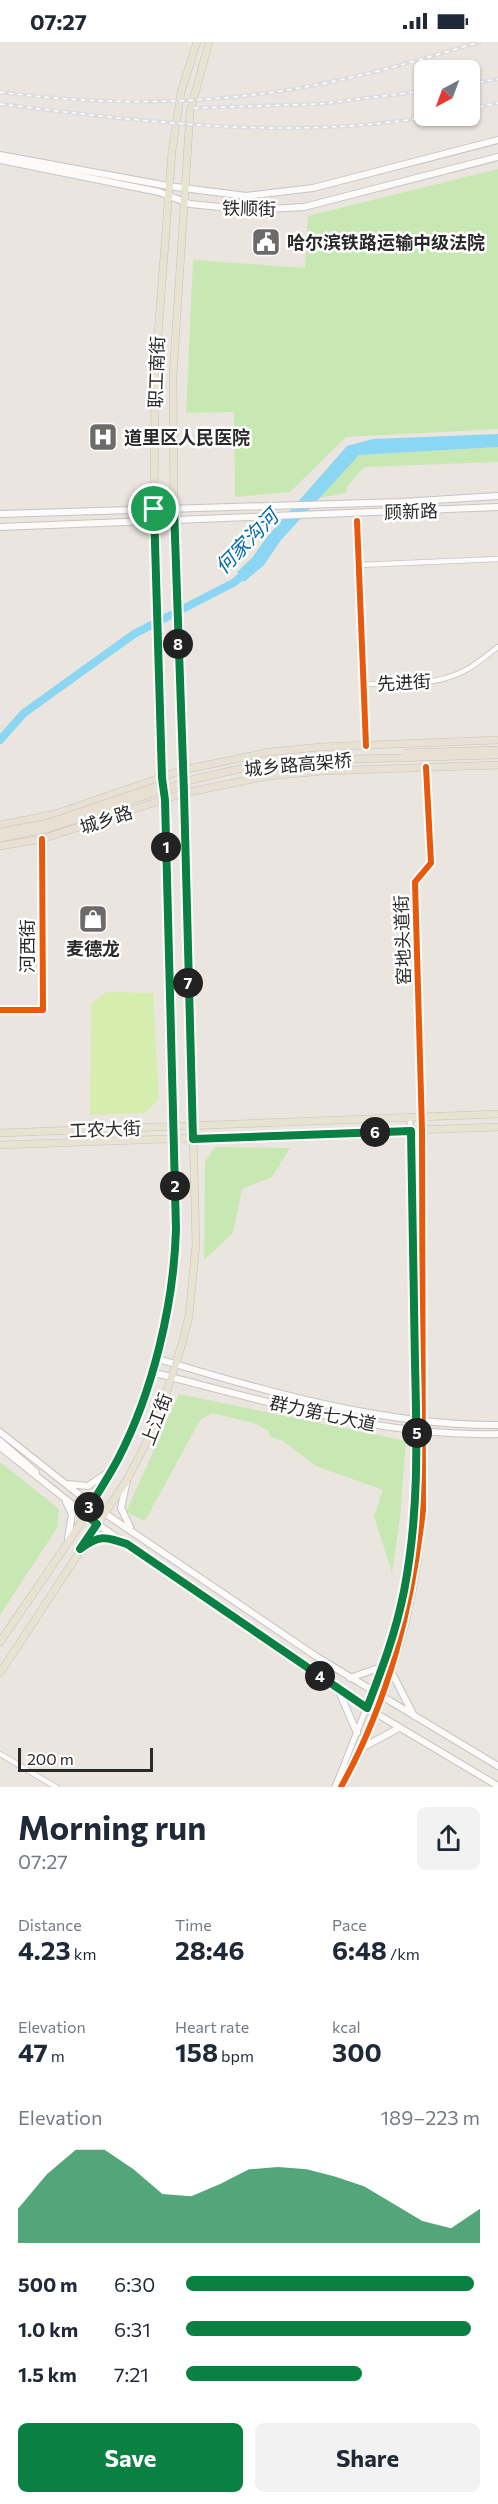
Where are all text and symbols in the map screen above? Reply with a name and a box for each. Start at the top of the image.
text: 07:27 [30,8,87,35]
north arrow [414,60,480,126]
map controls [414,60,480,126]
street label: 铁顺街 [222,197,276,219]
public building icon: 哈尔滨铁路运输中级法院 [250,226,282,258]
place label: 哈尔滨铁路运输中级法院 [287,231,485,253]
street label: 职工南街 [144,336,168,408]
hospital icon: 道里区人民医院 [87,421,119,453]
place label: 道里区人民医院 [124,426,250,448]
pin [128,483,179,534]
icon: arrive [137,492,170,525]
street label: 顾新路 [384,499,438,523]
water label: 何家沟河 [210,501,285,578]
pin: 8 [163,629,193,659]
text: 8 [173,634,183,653]
street label: 先进街 [376,670,432,694]
street label: 城乡路高架桥 [243,748,353,780]
street label: 城乡路 [77,800,135,838]
pin: 1 [151,832,181,862]
text: 1 [162,837,170,856]
street label: 窑地头道街 [389,895,415,985]
shop icon: 麦德龙 [77,903,109,935]
street label: 河西街 [16,919,38,973]
place label: 麦德龙 [66,937,120,959]
pin: 7 [173,968,203,998]
text: 7 [184,973,192,992]
street label: 工农大街 [69,1117,141,1141]
pin: 6 [360,1117,390,1147]
text: 6 [370,1122,380,1141]
pin: 2 [160,1171,190,1201]
text: 2 [170,1176,180,1195]
street label: 上江街 [136,1390,176,1448]
street label: 群力第七大道 [268,1391,378,1435]
pin: 5 [402,1418,432,1448]
text: 5 [412,1423,422,1442]
pin: 3 [74,1492,104,1522]
text: 3 [84,1497,94,1516]
pin: 4 [305,1661,335,1691]
text: 4 [315,1666,325,1685]
scale bar [18,1745,153,1772]
text: 200 m [27,1749,74,1768]
text: Morning run [18,1806,206,1847]
button: share [417,1807,480,1870]
text: 07:27 [18,1849,68,1873]
text: Distance [18,1915,82,1934]
text: Time [175,1915,212,1934]
text: Pace [332,1915,367,1934]
text: 4.23 [18,1934,71,1965]
text: 28:46 [175,1934,245,1965]
text: 6:48 [332,1934,387,1965]
text: km [71,1944,96,1963]
text: /km [387,1944,420,1963]
text: Elevation [18,2017,86,2036]
text: Heart rate [175,2017,249,2036]
text: kcal [332,2017,361,2036]
text: 47 [18,2036,48,2067]
text: 158 [175,2036,218,2067]
text: 300 [332,2036,382,2067]
text: m [48,2046,65,2065]
text: bpm [218,2046,254,2065]
text: Elevation [18,2105,103,2129]
text: 189–223 m [381,2105,480,2129]
text: 500 m [18,2272,78,2296]
text: 6:30 [114,2272,155,2296]
text: 1.0 km [18,2317,78,2341]
text: 6:31 [114,2317,151,2341]
text: 1.5 km [18,2362,77,2386]
text: 7:21 [114,2362,149,2386]
button: Save [18,2423,243,2492]
button: Share [255,2423,480,2492]

